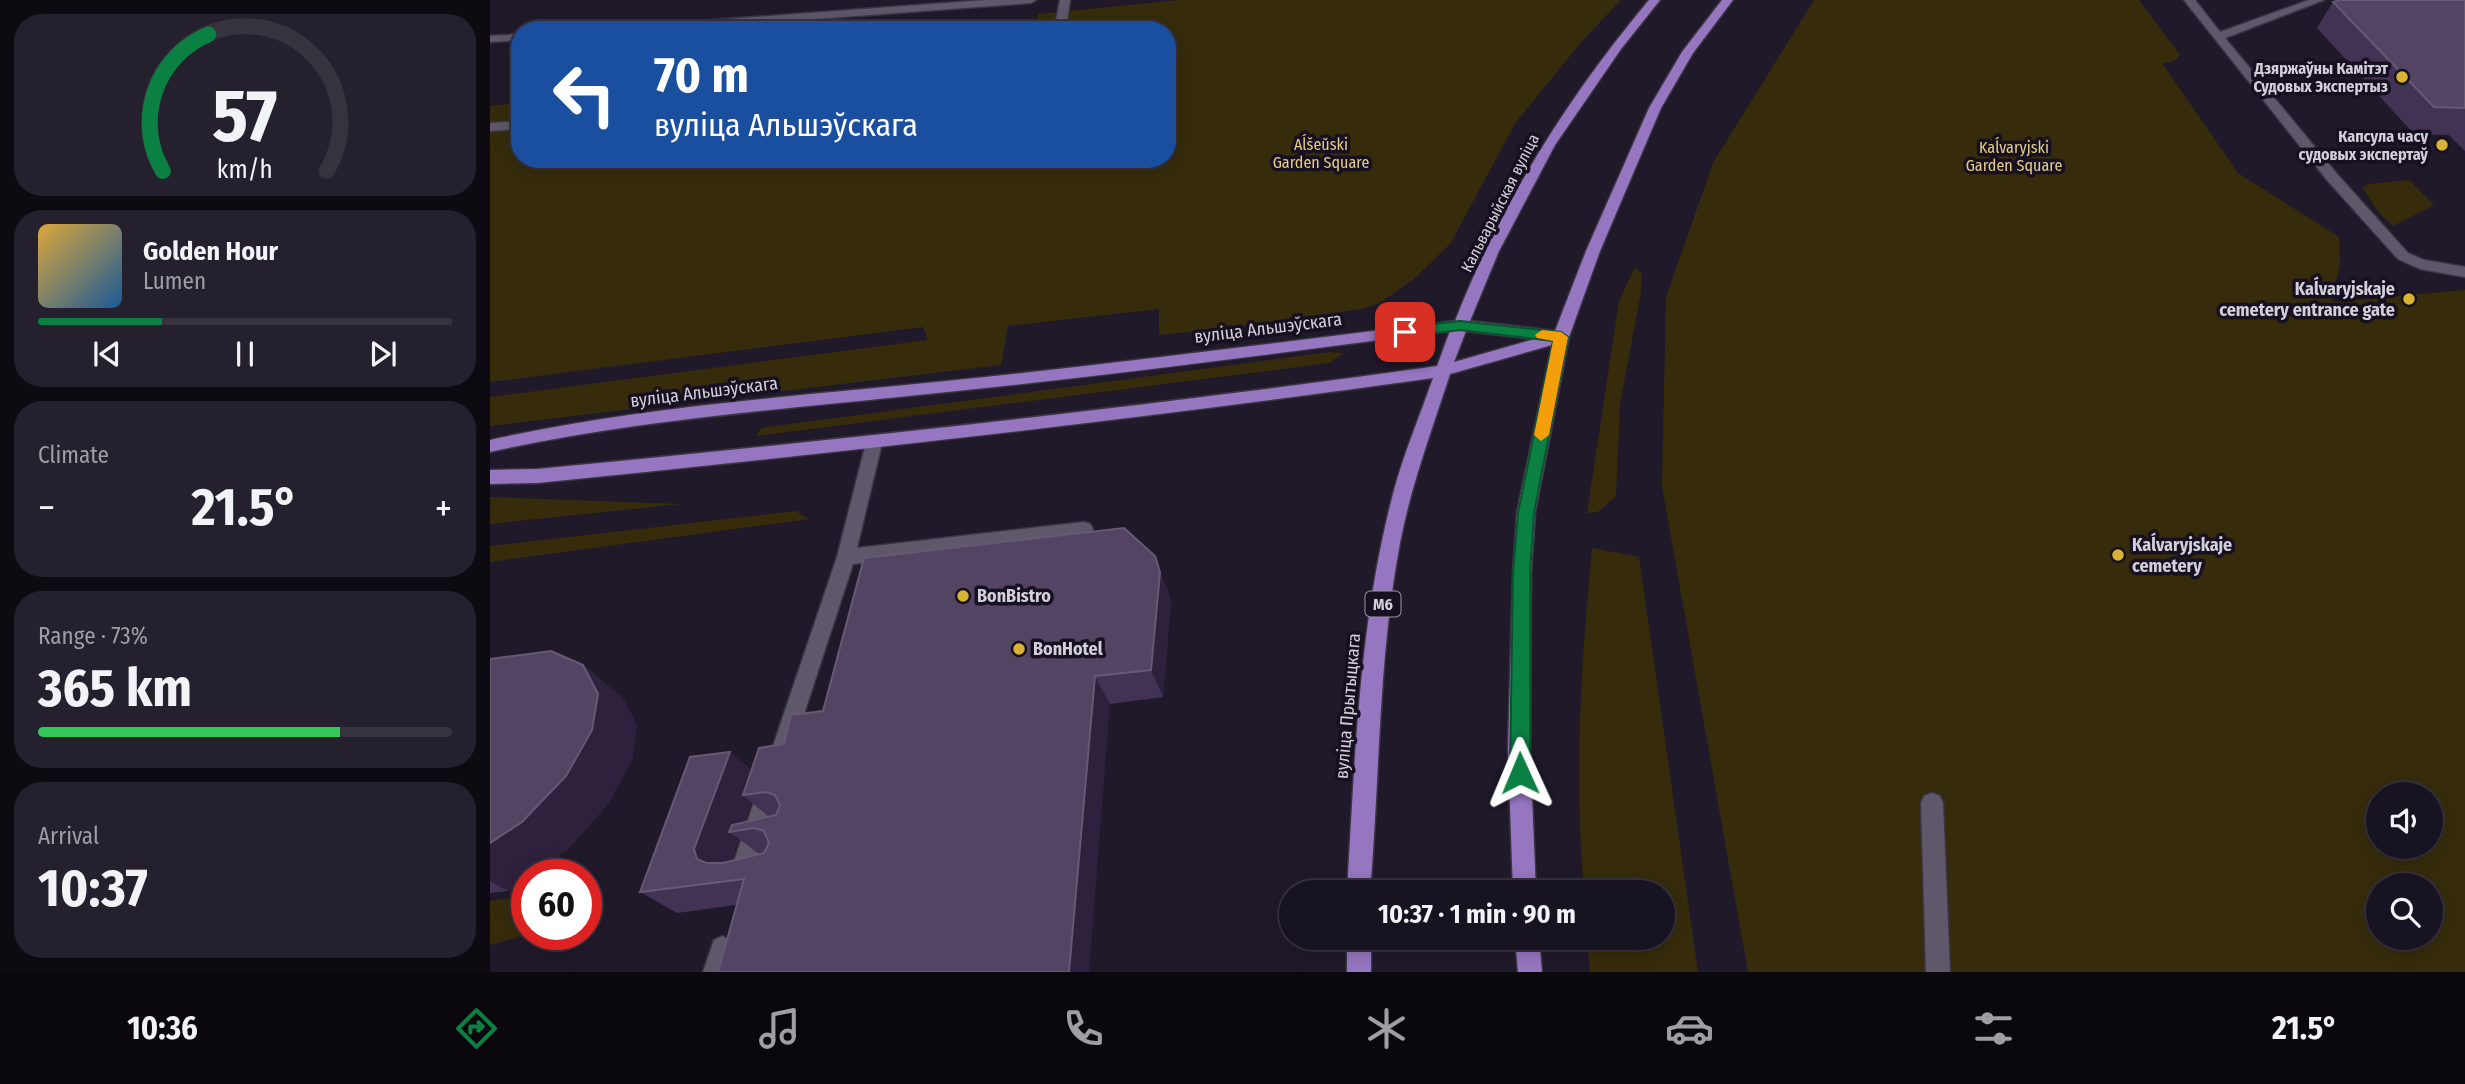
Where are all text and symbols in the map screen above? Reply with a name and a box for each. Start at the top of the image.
text: 70 m [654,46,749,105]
icon: left [539,49,630,140]
place label: Дзяржаўны Камітэт Судовых Экспертыз [2254,59,2388,96]
marker: Дзяржаўны Камітэт Судовых Экспертыз [2394,69,2410,85]
text: 57 [212,73,278,160]
text: вуліца Альшэўскага [654,106,918,144]
place label: Капсула часу судовых экспертаў [2299,127,2428,164]
street label: Кальварыйская вуліца [1457,131,1543,275]
park label: Aĺšeŭski Garden Square [1273,133,1369,172]
park label: Kaĺvaryjski Garden Square [1966,136,2062,175]
marker: Капсула часу судовых экспертаў [2434,137,2450,153]
text: km/h [217,155,273,185]
text: Golden Hour [143,236,278,267]
text: Lumen [143,267,206,295]
place label: Kaĺvaryjskaje cemetery entrance gate [2219,276,2395,321]
marker: Kaĺvaryjskaje cemetery entrance gate [2401,291,2417,307]
pin [1375,302,1435,362]
street label: вуліца Альшэўскага [1193,308,1343,348]
icon: arrive [1386,313,1424,351]
icon: previous [88,335,126,373]
icon: pause [226,335,264,373]
icon: next [364,335,402,373]
street label: вуліца Альшэўскага [629,372,779,412]
text: Climate [38,441,109,469]
text: 21.5° [191,476,298,539]
text: − [38,485,55,531]
text: + [435,485,452,531]
place label: Kaĺvaryjskaje cemetery [2132,532,2232,577]
marker: Kaĺvaryjskaje cemetery [2110,547,2126,563]
place label: BonBistro [977,585,1051,607]
marker: BonBistro [955,588,971,604]
road number: М6 [1366,592,1400,617]
text: Range · 73% [38,622,148,650]
street label: вуліца Прытыцкага [1331,632,1365,780]
place label: BonHotel [1033,638,1103,660]
marker: BonHotel [1011,641,1027,657]
text: 365 km [38,657,192,720]
position arrow [1483,736,1557,810]
map controls [2366,782,2443,950]
button: sound [2366,782,2443,859]
text: Arrival [38,822,99,850]
text: 10:37 [38,857,148,920]
speed limit sign: 60 [511,859,602,950]
button: search [2366,873,2443,950]
text: 10:37 · 1 min · 90 m [1378,899,1576,930]
icon: directions [452,1004,501,1053]
icon: music [755,1004,804,1053]
icon: phone [1059,1004,1108,1053]
icon: climate [1362,1004,1411,1053]
icon: car [1665,1004,1714,1053]
icon: filters [1969,1004,2018,1053]
text: 10:36 [127,1009,198,1047]
text: 21.5° [2272,1009,2338,1047]

